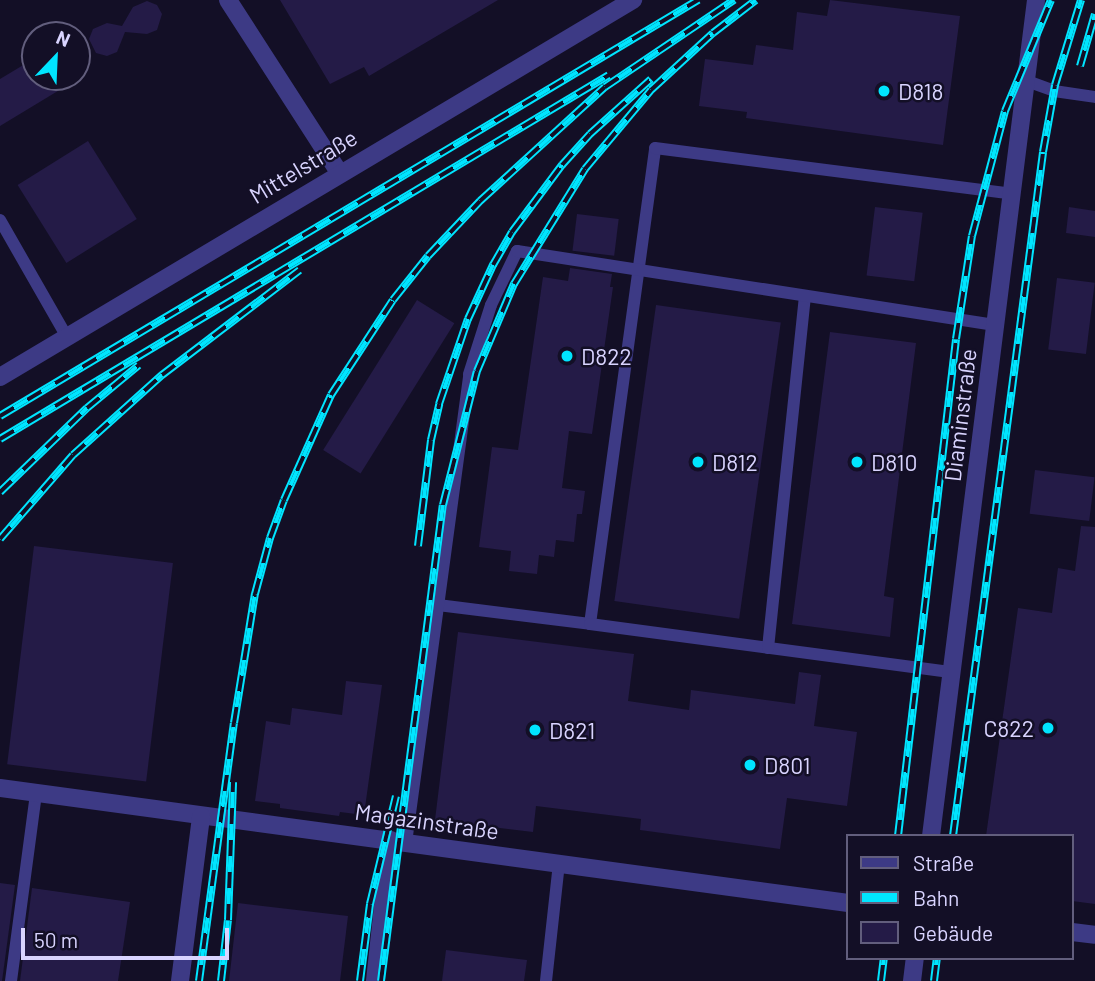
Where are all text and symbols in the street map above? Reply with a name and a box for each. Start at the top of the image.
north arrow [21,21,91,91]
text: N [53,25,74,51]
place label: D818 [898,77,944,105]
marker: D818 [876,83,892,99]
street label: Mittelstraße [244,123,362,209]
place label: D822 [581,342,632,370]
street label: Diaminstraße [938,347,982,483]
marker: D822 [559,348,575,364]
place label: D812 [712,448,758,476]
place label: D810 [871,448,918,476]
marker: D812 [690,454,706,470]
marker: D810 [849,454,865,470]
place label: C822 [983,714,1034,742]
place label: D821 [549,716,595,744]
marker: C822 [1040,720,1056,736]
marker: D821 [527,722,543,738]
place label: D801 [764,751,811,779]
marker: D801 [742,757,758,773]
street label: Magazinstraße [353,797,501,845]
legend [846,834,1074,960]
text: Straße [913,850,974,875]
text: Bahn [913,885,959,910]
scale bar [24,914,233,958]
text: Gebäude [913,920,993,945]
text: 50 m [34,927,78,952]

